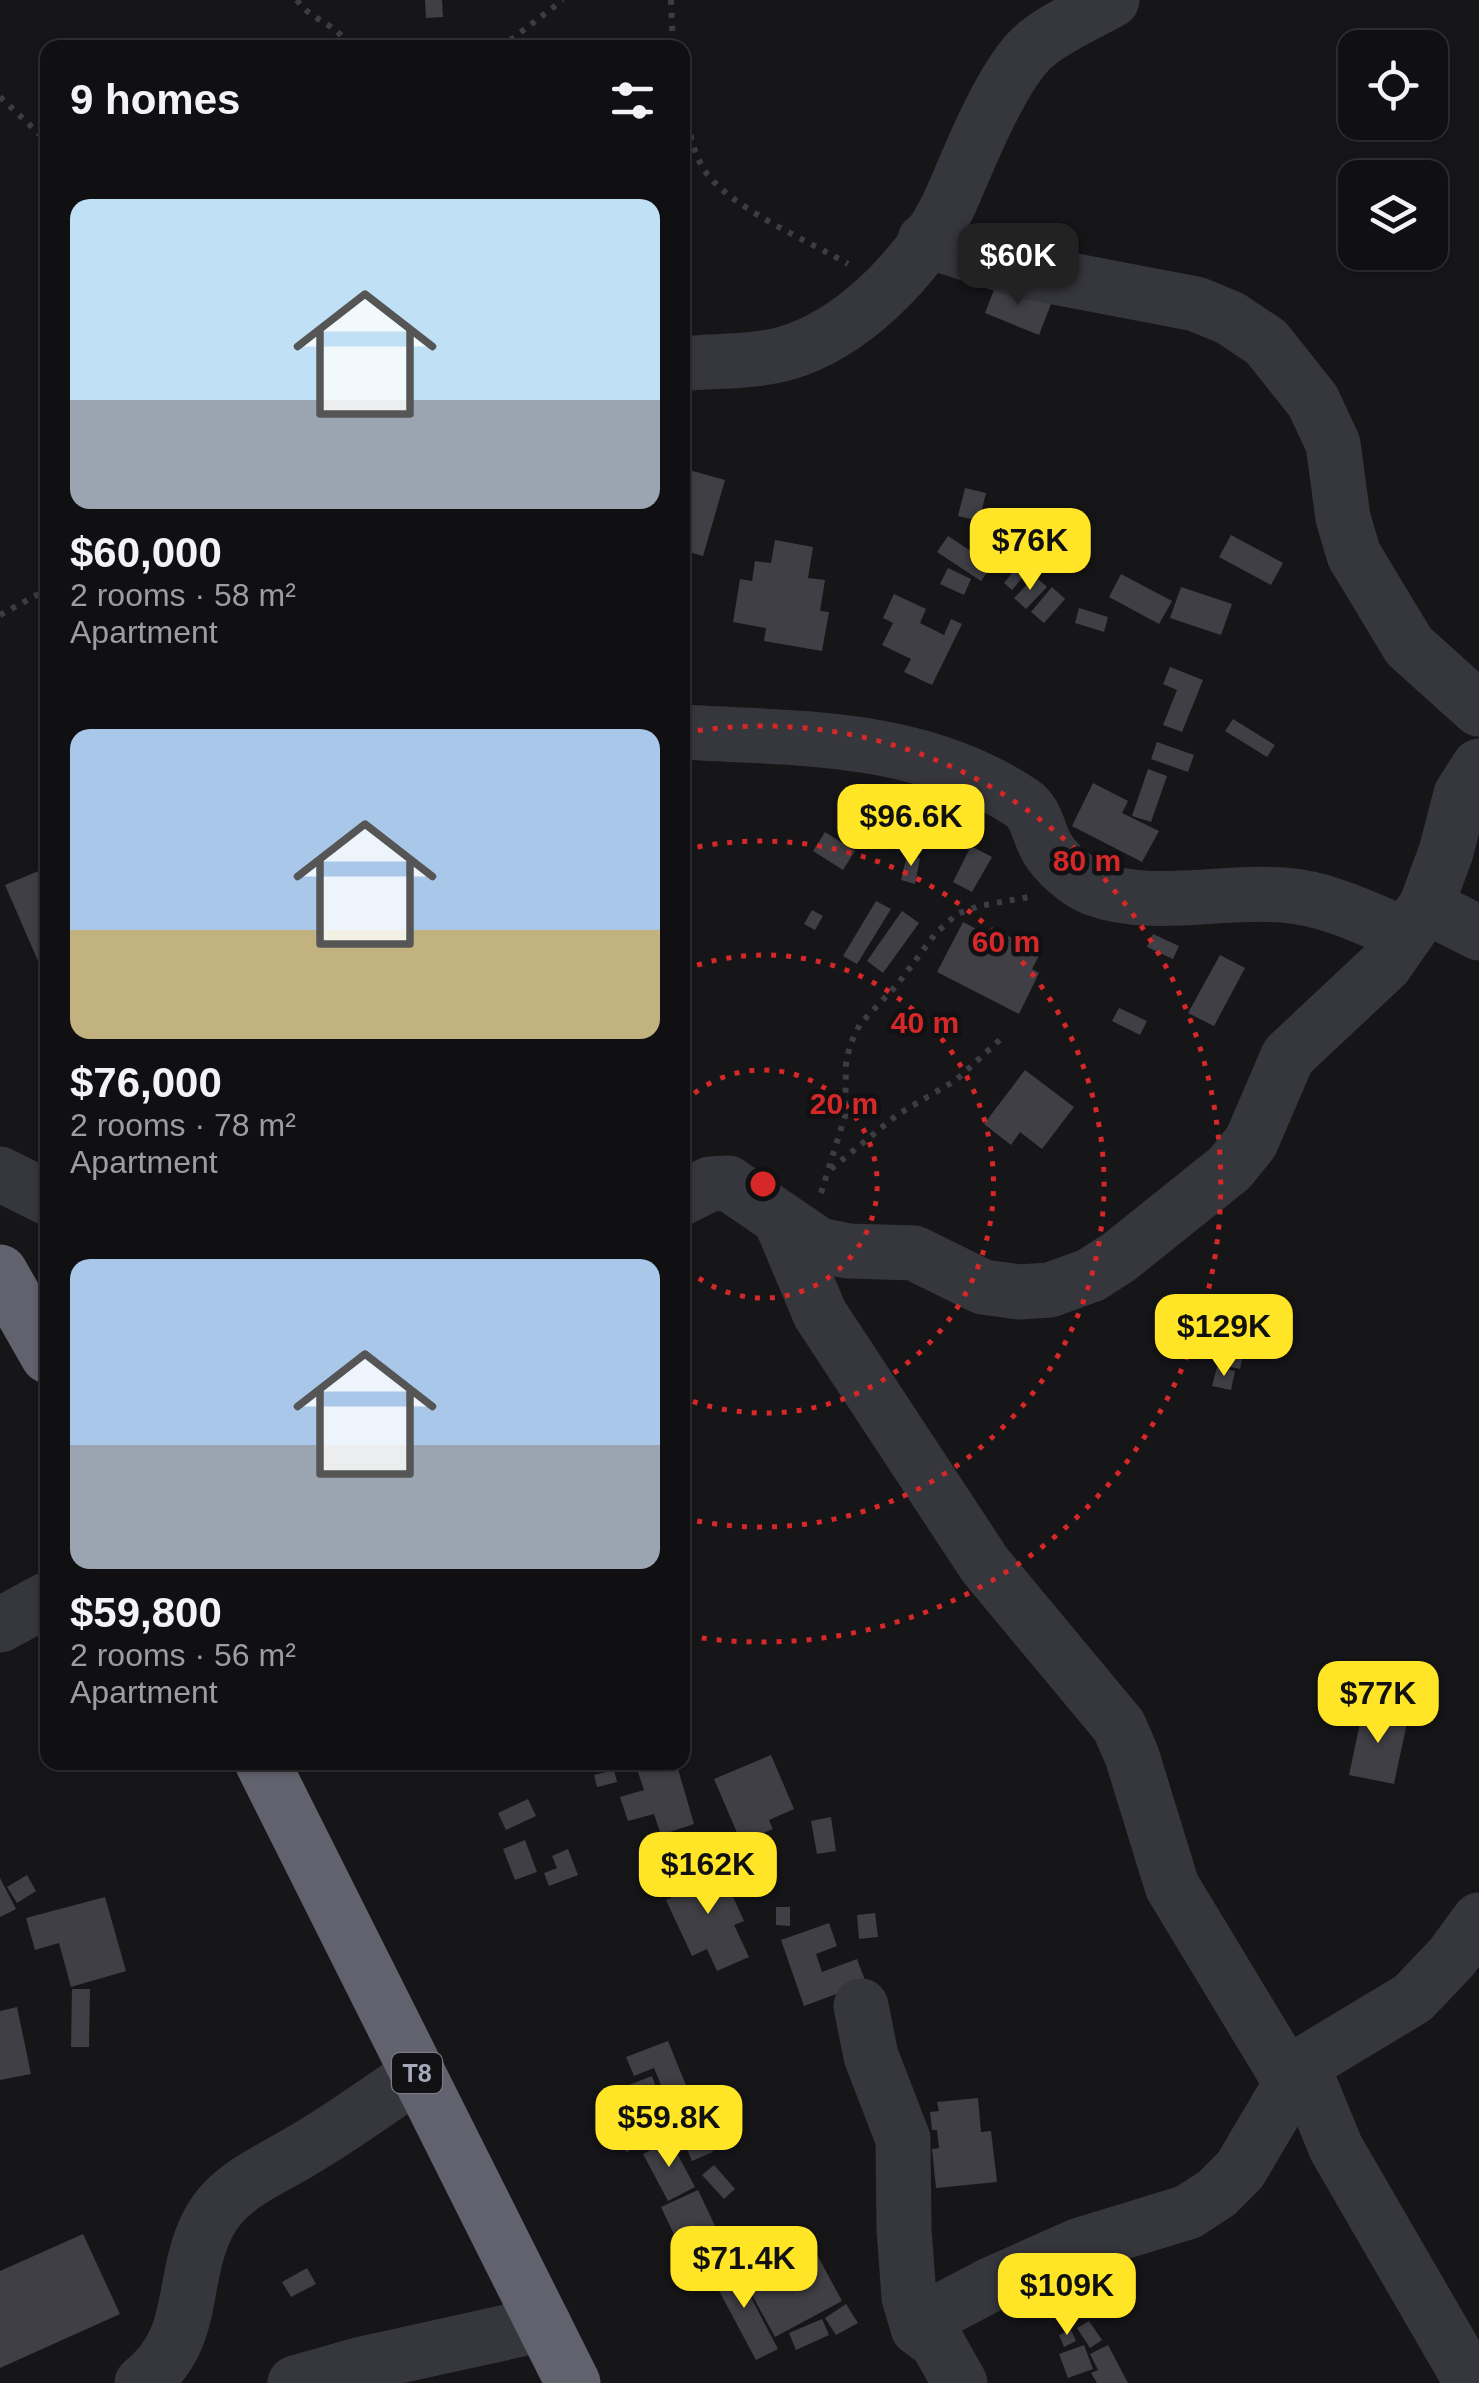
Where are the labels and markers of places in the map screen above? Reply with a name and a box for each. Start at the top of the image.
pin: $60K [959,223,1077,308]
pin: $76K [971,508,1089,593]
pin: $96.6K [830,784,992,869]
centre of rings [745,1166,781,1202]
pin: $129K [1154,1294,1294,1379]
pin: $77K [1319,1661,1437,1746]
pin: $162K [638,1832,778,1917]
pin: $59.8K [588,2085,750,2170]
pin: $71.4K [663,2226,825,2311]
pin: $109K [997,2253,1137,2338]

